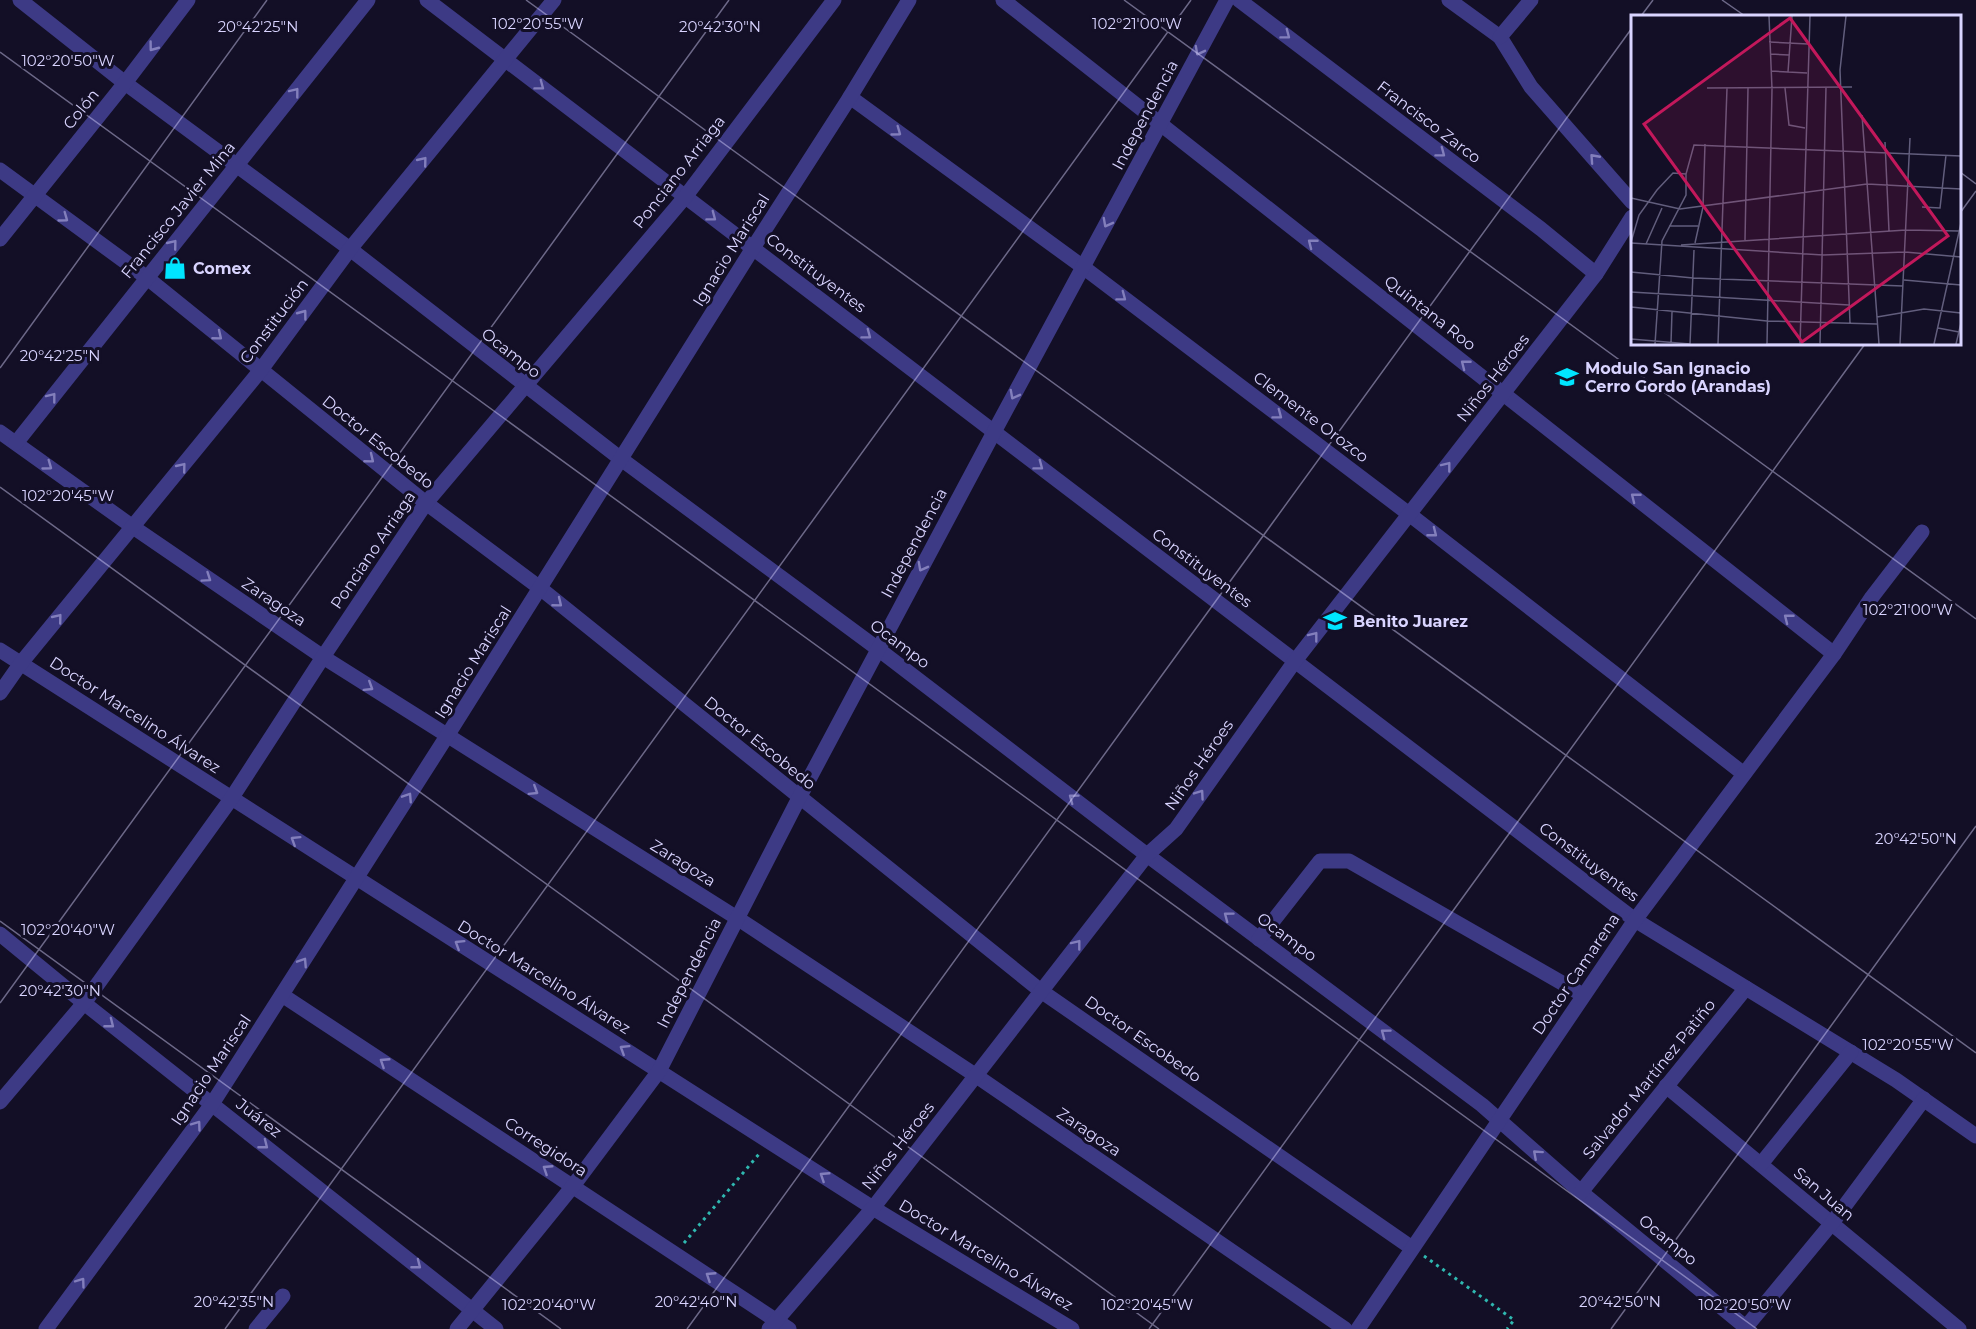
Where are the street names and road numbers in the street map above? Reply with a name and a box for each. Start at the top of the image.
street label: Independencia [1108,57,1182,173]
street label: Francisco Zarco [1373,77,1485,167]
street label: Colón [59,85,103,133]
street label: Ponciano Arriaga [629,112,729,232]
street label: Francisco Javier Mina [117,138,239,282]
street label: Ignacio Mariscal [689,190,773,310]
street label: Constituyentes [762,229,870,317]
street label: Quintana Roo [1380,271,1480,355]
street label: Constitución [236,275,312,367]
street label: Ocampo [478,324,544,382]
street label: Niños Héroes [1453,330,1533,426]
street label: Clemente Orozco [1250,368,1372,466]
street label: Doctor Escobedo [318,391,438,493]
street label: Independencia [877,485,951,601]
street label: Ponciano Arriaga [327,487,419,613]
street label: Constituyentes [1148,524,1256,612]
street label: Zaragoza [238,574,310,630]
street label: Ignacio Mariscal [431,602,515,722]
street label: Ocampo [866,615,934,673]
street label: Doctor Marcelino Álvarez [46,653,224,777]
street label: Doctor Escobedo [700,692,820,794]
street label: Niños Héroes [1161,716,1237,814]
street label: Constituyentes [1535,818,1643,906]
street label: Zaragoza [647,835,719,891]
street label: Ocampo [1253,908,1321,966]
street label: Doctor Camarena [1528,910,1624,1038]
street label: Independencia [653,915,725,1031]
street label: Doctor Marcelino Álvarez [454,916,634,1038]
street label: Doctor Escobedo [1081,992,1205,1086]
street label: Salvador Martínez Patiño [1579,995,1719,1163]
street label: Ignacio Mariscal [167,1011,255,1129]
street label: Juárez [232,1094,285,1142]
street label: Niños Héroes [858,1098,938,1194]
street label: Zaragoza [1053,1104,1125,1160]
street label: Corregidora [501,1113,591,1181]
street label: San Juan [1790,1163,1858,1225]
street label: Doctor Marcelino Álvarez [895,1195,1077,1315]
street label: Ocampo [1635,1211,1701,1269]

